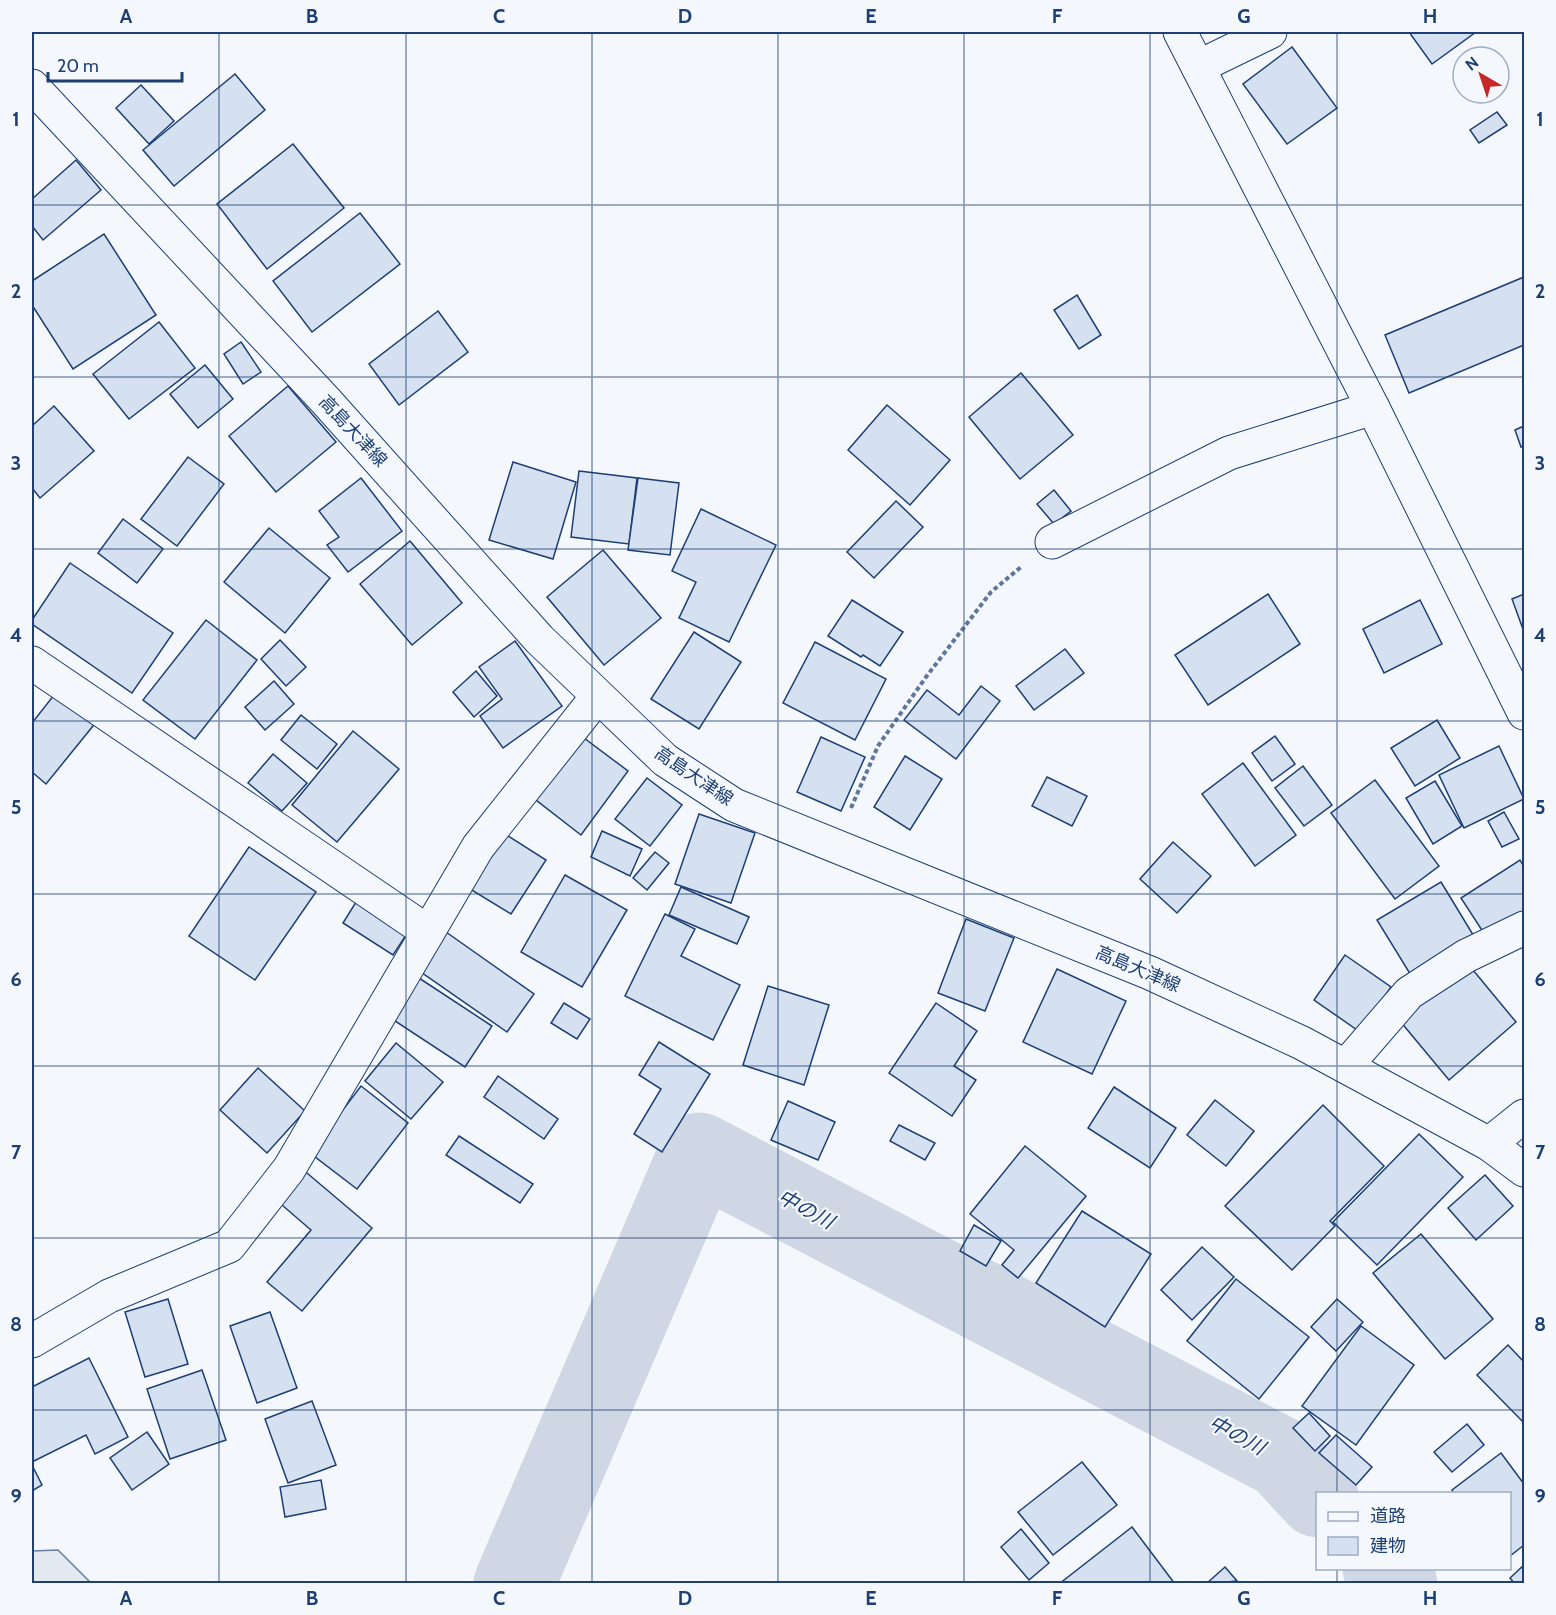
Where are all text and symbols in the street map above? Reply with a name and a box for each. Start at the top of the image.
text: A [120,4,133,28]
text: B [306,4,318,28]
text: C [493,4,505,28]
text: D [678,4,692,28]
text: E [865,4,877,28]
text: F [1052,4,1063,28]
text: G [1237,4,1251,28]
text: H [1423,4,1437,28]
scale bar [48,45,182,83]
north arrow [1451,45,1511,105]
text: N [1462,53,1482,75]
text: 20 m [57,55,99,77]
text: 1 [12,107,20,131]
text: 1 [1536,107,1544,131]
text: 2 [11,279,21,303]
text: 2 [1535,279,1545,303]
street label: 高島大津線 [314,391,392,471]
text: 3 [11,451,21,475]
text: 3 [1535,451,1545,475]
text: 4 [10,623,22,647]
text: 4 [1534,623,1546,647]
street label: 高島大津線 [651,742,737,810]
text: 5 [11,795,21,819]
text: 5 [1535,795,1545,819]
street label: 高島大津線 [1092,941,1184,997]
text: 6 [10,967,22,991]
text: 6 [1534,967,1546,991]
text: 7 [11,1140,22,1164]
text: 7 [1535,1140,1546,1164]
water label: 中の川 [774,1184,840,1235]
text: 8 [10,1312,22,1336]
text: 8 [1534,1312,1546,1336]
water label: 中の川 [1205,1410,1271,1461]
text: 9 [10,1484,22,1508]
text: 9 [1534,1484,1546,1508]
legend [1316,1492,1511,1570]
text: 道路 [1370,1505,1406,1527]
text: 建物 [1370,1535,1406,1557]
text: A [120,1586,133,1610]
text: B [306,1586,318,1610]
text: C [493,1586,505,1610]
text: D [678,1586,692,1610]
text: E [865,1586,877,1610]
text: F [1052,1586,1063,1610]
text: G [1237,1586,1251,1610]
text: H [1423,1586,1437,1610]

